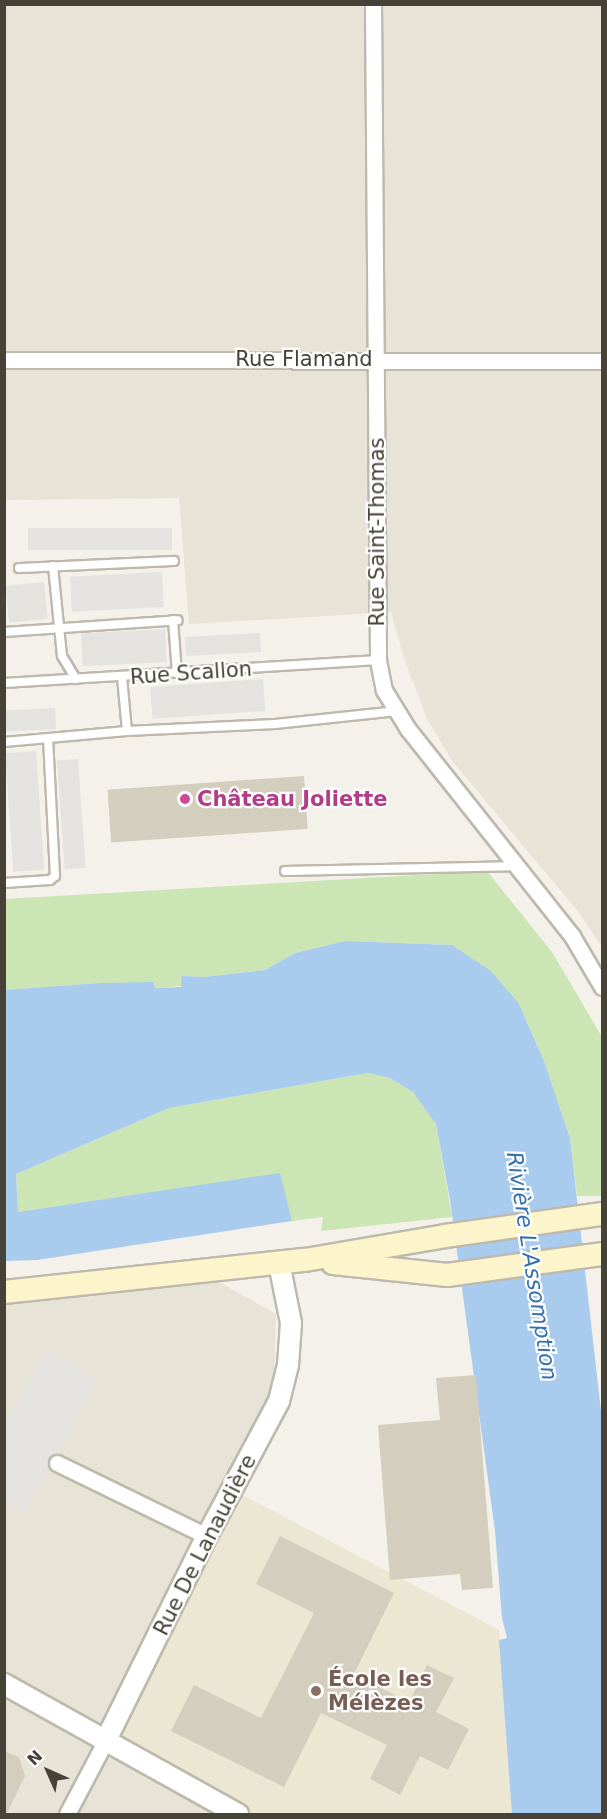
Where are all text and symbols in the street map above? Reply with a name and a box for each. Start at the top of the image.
street label: Rue Flamand [235,346,373,372]
street label: Rue Saint-Thomas [364,437,390,627]
street label: Rue Scallon [129,656,253,690]
place label: Château Joliette [197,786,387,812]
marker: Château Joliette [178,792,192,806]
water label: Rivière L'Assomption [501,1150,563,1382]
street label: Rue De Lanaudière [148,1450,262,1640]
place label: École les Mélèzes [328,1666,432,1716]
marker: École les Mélèzes [309,1684,323,1698]
north arrow [18,1741,78,1801]
text: N [23,1746,46,1769]

